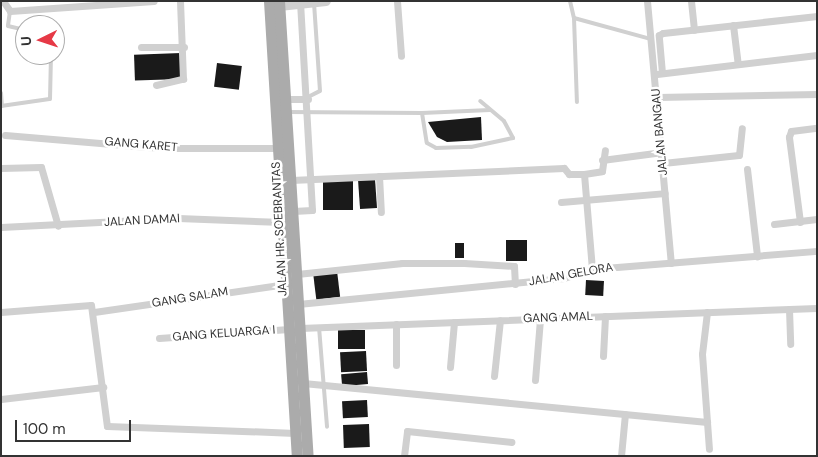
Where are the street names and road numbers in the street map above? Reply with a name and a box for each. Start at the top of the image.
street label: JALAN BANGAU [649,88,671,176]
street label: GANG KARET [104,135,178,155]
street label: JALAN HR. SOEBRANTAS [269,161,291,297]
street label: JALAN DAMAI [104,212,180,230]
street label: JALAN GELORA [528,261,614,289]
street label: GANG SALAM [151,285,229,311]
street label: GANG AMAL [523,310,593,326]
street label: GANG KELUARGA I [172,323,276,345]

